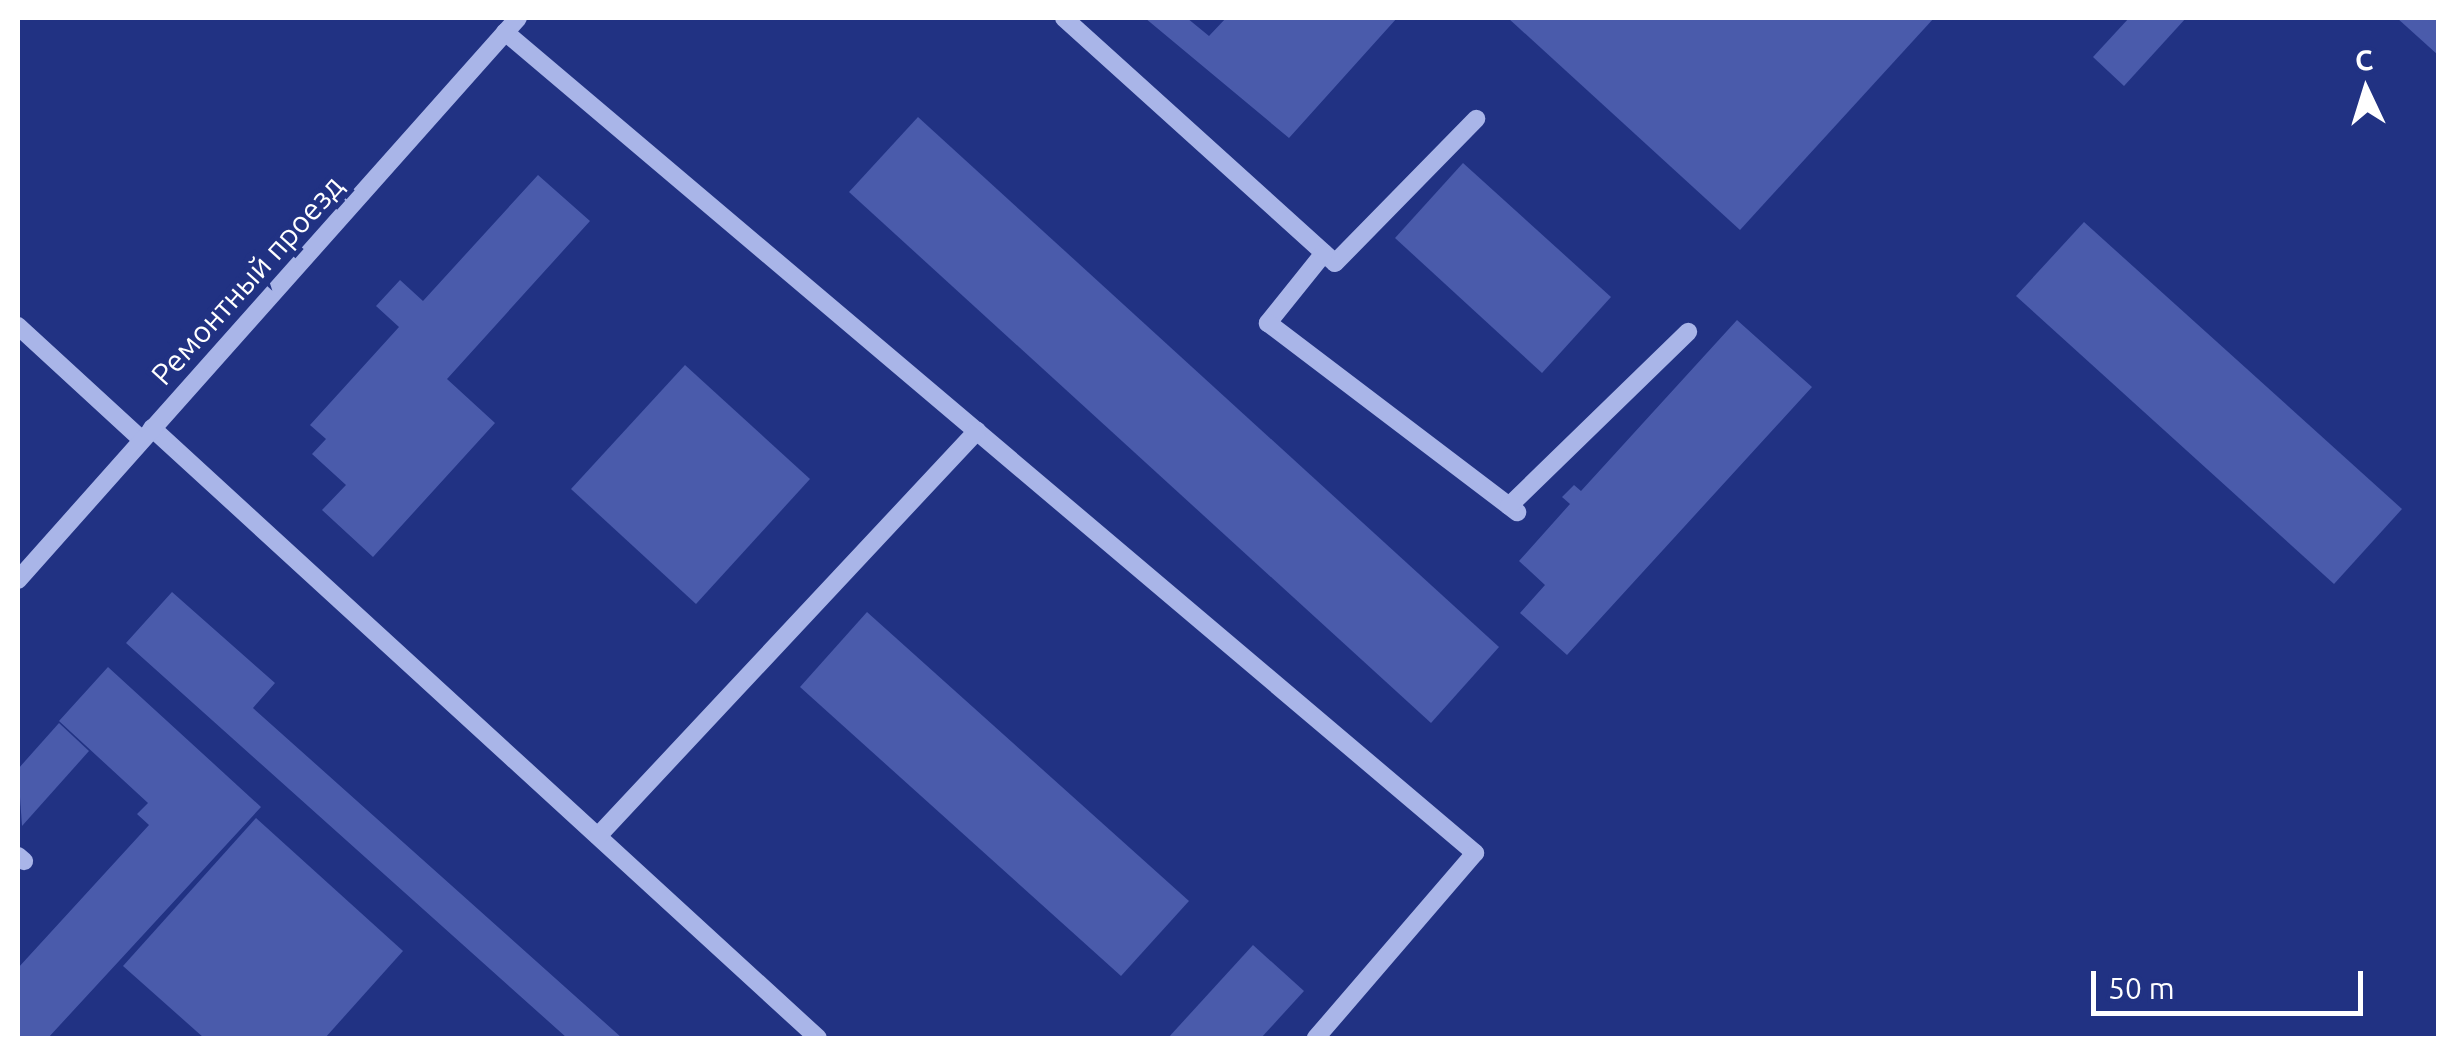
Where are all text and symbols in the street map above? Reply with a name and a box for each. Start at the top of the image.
north arrow [2316,40,2416,140]
text: С [2354,43,2374,76]
street label: Ремонтный проезд [143,168,351,392]
scale bar [2096,951,2368,1013]
text: 50 m [2108,971,2175,1005]

